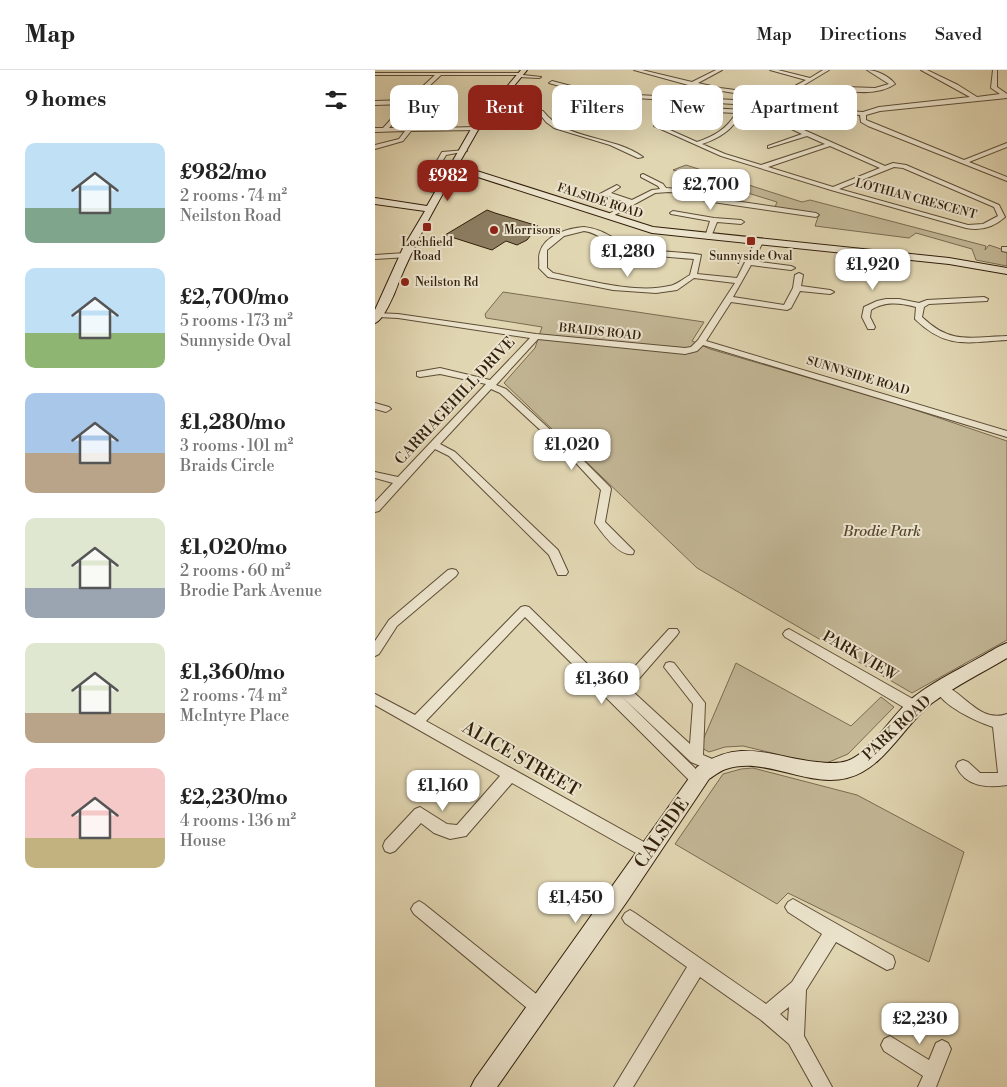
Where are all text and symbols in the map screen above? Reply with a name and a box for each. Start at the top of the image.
text: Map [25,20,75,50]
text: Map [756,23,792,46]
text: Directions [820,23,907,46]
text: Saved [935,23,982,46]
chip: Buy [390,85,458,130]
chip: Rent [468,85,542,130]
chip: Filters [552,85,642,130]
chip: New [652,85,723,130]
chip: Apartment [733,85,857,130]
icon: filters [322,86,350,114]
text: 9 homes [25,87,106,113]
text: £982/mo [180,160,267,186]
pin: £982 [418,160,478,202]
icon: home [65,163,125,223]
text: £982 [428,166,468,186]
pin: £2,700 [670,168,752,211]
text: £2,700 [683,175,739,195]
street label: LOTHIAN CRESCENT [854,176,979,223]
street label: FALSIDE ROAD [555,180,645,222]
text: 2 rooms · 74 m² [180,186,287,206]
text: Neilston Road [180,206,281,226]
marker: Lochfield Road [421,221,433,233]
place label: Morrisons [504,223,561,238]
marker: Morrisons [488,224,500,236]
place label: Lochfield Road [401,235,453,264]
marker: Sunnyside Oval [745,235,757,247]
pin: £1,280 [587,236,669,278]
text: £1,280 [601,242,655,262]
pin: £1,920 [832,248,914,291]
place label: Sunnyside Oval [709,249,793,264]
text: £1,920 [846,255,900,275]
place label: Neilston Rd [415,275,478,290]
marker: Neilston Rd [399,276,411,288]
text: £2,700/mo [180,285,289,311]
icon: home [65,288,125,348]
text: 5 rooms · 173 m² [180,311,293,331]
street label: BRAIDS ROAD [557,320,642,344]
text: Sunnyside Oval [180,331,291,351]
street label: CARRIAGEHILL DRIVE [391,333,519,469]
street label: SUNNYSIDE ROAD [805,353,911,399]
text: £1,280/mo [180,410,286,436]
icon: home [65,413,125,473]
pin: £1,020 [531,428,613,471]
text: £1,020 [545,435,599,455]
text: 3 rooms · 101 m² [180,436,293,456]
text: Braids Circle [180,456,275,476]
park label: Brodie Park [842,522,921,541]
text: £1,020/mo [180,535,287,561]
icon: home [65,538,125,598]
text: 2 rooms · 60 m² [180,561,291,581]
text: Brodie Park Avenue [180,581,322,601]
street label: PARK VIEW [819,627,901,685]
text: £1,360/mo [180,660,285,686]
pin: £1,360 [561,662,643,705]
icon: home [65,663,125,723]
text: £1,360 [575,669,629,689]
text: 2 rooms · 74 m² [180,686,287,706]
street label: PARK ROAD [859,691,935,765]
text: McIntyre Place [180,706,289,726]
street label: ALICE STREET [457,715,584,802]
pin: £1,160 [402,770,484,812]
text: £1,160 [418,776,468,796]
text: £2,230/mo [180,785,288,811]
icon: home [65,788,125,848]
street label: CALSIDE [629,793,695,873]
text: 4 rooms · 136 m² [180,811,296,831]
text: House [180,831,226,851]
pin: £1,450 [535,882,617,924]
text: £1,450 [549,888,603,908]
pin: £2,230 [879,1002,961,1045]
text: £2,230 [892,1009,948,1029]

